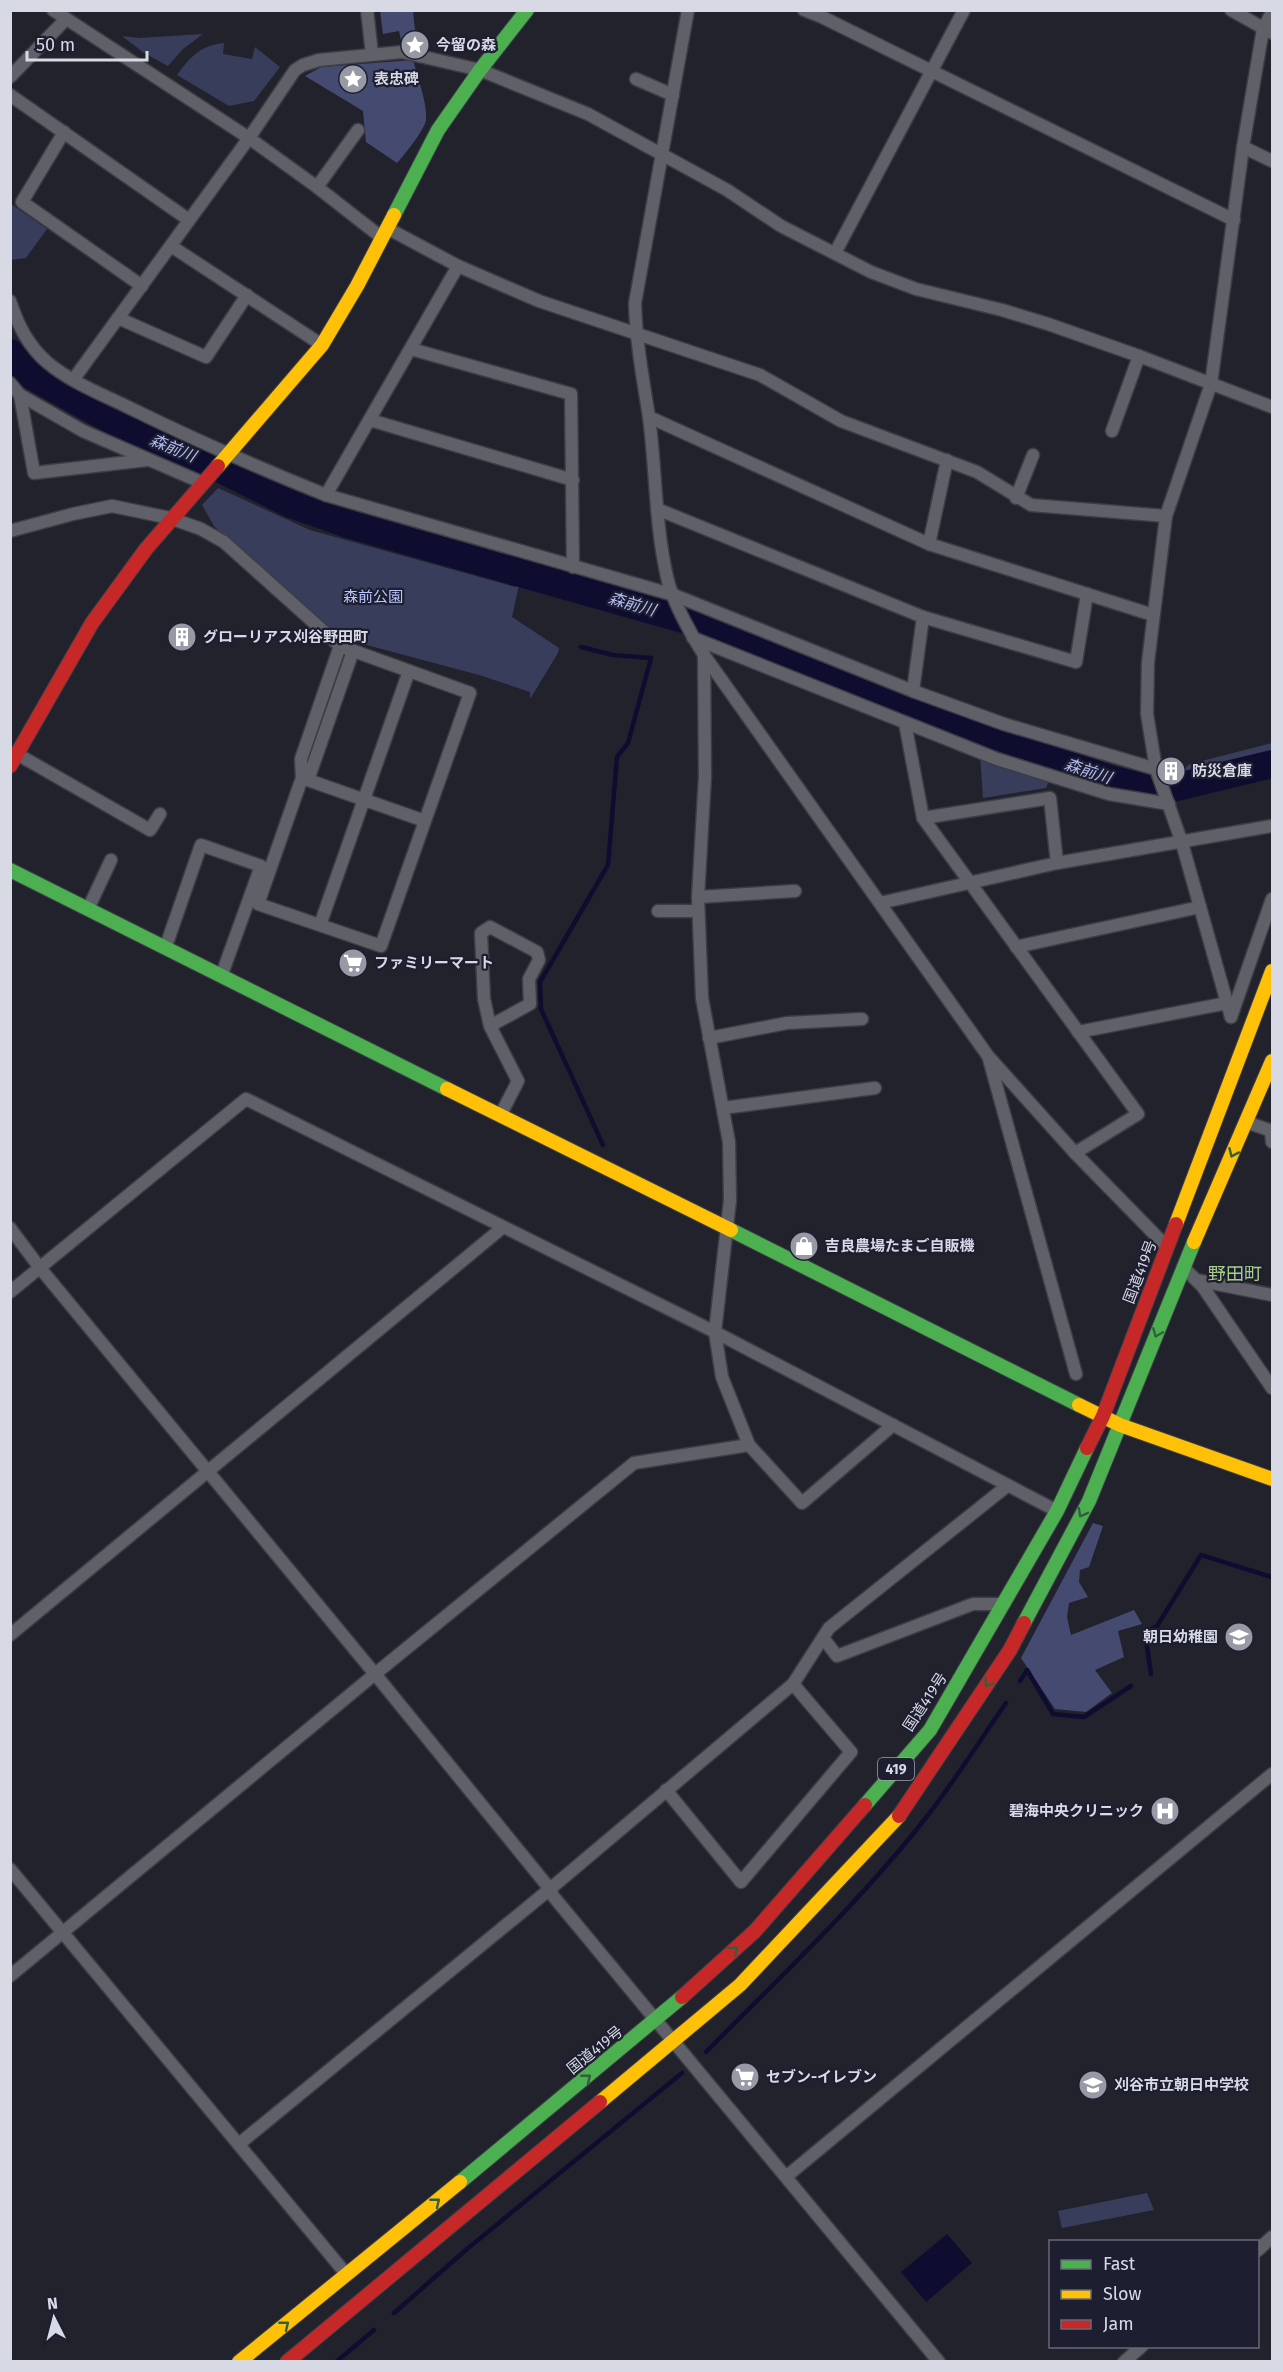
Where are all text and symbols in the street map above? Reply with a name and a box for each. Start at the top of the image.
scale bar [27,24,147,62]
place icon: 今留の森 [399,29,431,61]
text: 50 m [36,34,75,56]
place label: 今留の森 [436,36,496,54]
place icon: 表忠碑 [337,63,369,95]
place label: 表忠碑 [374,70,419,88]
water label: 森前川 [147,430,201,467]
park label: 森前公園 [343,588,403,606]
water label: 森前川 [606,588,660,620]
building icon: グローリアス刈谷野田町 [166,621,198,653]
place label: グローリアス刈谷野田町 [203,628,368,646]
water label: 森前川 [1062,755,1116,788]
building icon: 防災倉庫 [1155,755,1187,787]
place label: 防災倉庫 [1192,762,1252,780]
supermarket icon: ファミリーマート [337,947,369,979]
place label: ファミリーマート [374,954,494,972]
one-way arrow [1228,1147,1240,1158]
shop icon: 吉良農場たまご自販機 [788,1230,820,1262]
place label: 吉良農場たまご自販機 [825,1237,975,1255]
street label: 国道419号 [1120,1238,1160,1306]
district label: 野田町 [1208,1263,1262,1285]
one-way arrow [1152,1327,1164,1338]
one-way arrow [1078,1506,1089,1517]
school or university icon: 朝日幼稚園 [1223,1621,1255,1653]
place label: 朝日幼稚園 [1143,1628,1218,1646]
street label: 国道419号 [899,1669,951,1735]
one-way arrow [984,1676,995,1687]
road number: 419 [878,1758,914,1780]
hospital icon: 碧海中央クリニック [1149,1795,1181,1827]
place label: 碧海中央クリニック [1009,1802,1144,1820]
one-way arrow [727,1946,738,1957]
street label: 国道419号 [564,2022,626,2078]
supermarket icon: セブン-イレブン [729,2061,761,2093]
place label: セブン-イレブン [766,2068,877,2086]
school or university icon: 刈谷市立朝日中学校 [1077,2069,1109,2101]
one-way arrow [580,2074,591,2085]
place label: 刈谷市立朝日中学校 [1114,2076,1249,2094]
one-way arrow [429,2198,440,2209]
legend [1049,2240,1259,2348]
text: Fast [1103,2253,1136,2275]
text: Slow [1103,2283,1142,2305]
north arrow [24,2288,84,2348]
text: N [46,2294,59,2314]
text: Jam [1103,2313,1134,2335]
one-way arrow [278,2321,289,2332]

